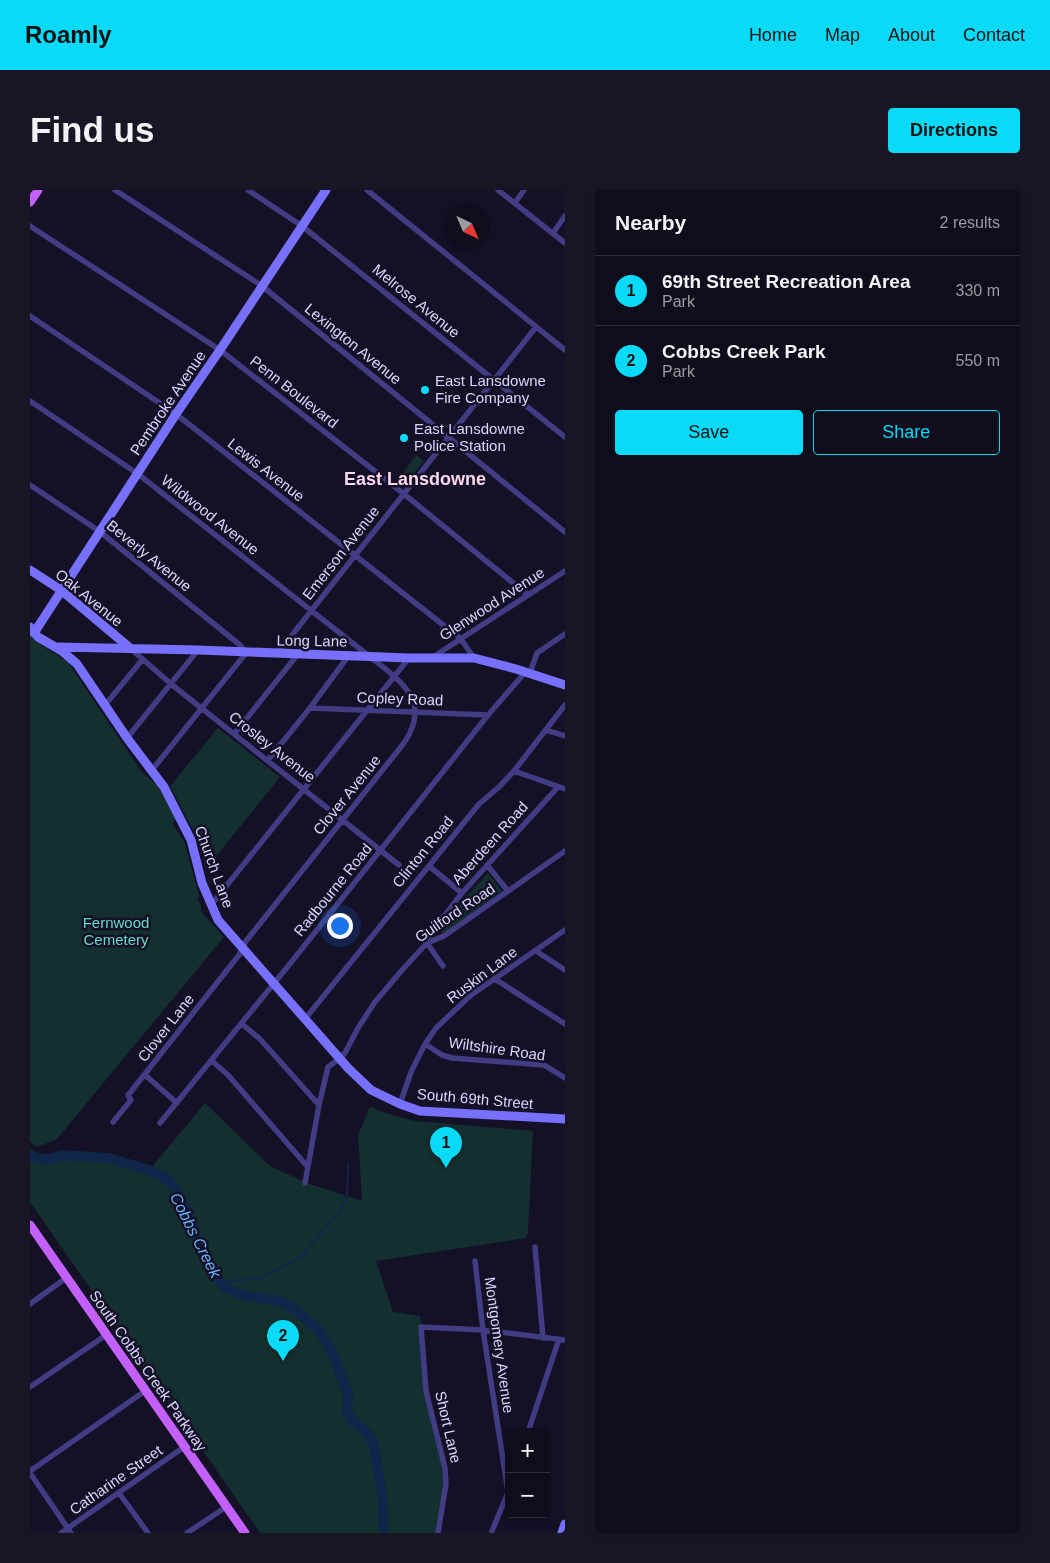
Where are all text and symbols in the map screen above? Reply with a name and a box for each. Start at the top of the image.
text: Roamly [25,21,112,48]
text: Home [749,25,797,45]
text: Map [825,25,860,45]
text: About [888,25,935,45]
text: Contact [963,25,1025,45]
button: Directions [888,108,1020,153]
text: Find us [30,110,154,149]
north arrow [445,205,490,250]
text: Nearby [615,211,686,234]
text: 2 results [940,214,1000,231]
street label: Melrose Avenue [369,260,463,341]
text: 69th Street Recreation Area [662,271,911,292]
text: 1 [627,282,635,299]
text: 330 m [956,282,1000,299]
text: Park [662,293,695,310]
street label: Lexington Avenue [302,300,405,388]
text: Cobbs Creek Park [662,341,826,362]
street label: Pembroke Avenue [126,347,209,458]
street label: Penn Boulevard [247,352,342,431]
text: 2 [627,352,635,369]
text: 550 m [956,352,1000,369]
text: Park [662,363,695,380]
place label: East Lansdowne Fire Company [435,372,546,406]
marker: East Lansdowne Fire Company [419,384,431,396]
button: Save [615,410,803,455]
button: Share [813,410,1000,455]
place label: East Lansdowne Police Station [414,420,525,454]
marker: East Lansdowne Police Station [398,432,410,444]
street label: Lewis Avenue [225,434,308,505]
district label: East Lansdowne [344,469,486,489]
street label: Wildwood Avenue [158,471,262,558]
street label: Emerson Avenue [299,503,382,603]
street label: Beverly Avenue [104,516,195,595]
street label: Glenwood Avenue [436,563,547,644]
street label: Oak Avenue [52,565,126,630]
street label: Long Lane [276,631,348,650]
street label: Copley Road [356,688,444,709]
street label: Crosley Avenue [226,708,319,786]
street label: Clover Avenue [309,752,384,838]
street label: Aberdeen Road [448,798,531,887]
street label: Clinton Road [389,813,457,891]
street label: Church Lane [192,824,237,910]
street label: Radbourne Road [290,840,375,939]
street label: Guilford Road [412,880,498,946]
your location [327,913,353,939]
park label: Fernwood Cemetery [83,914,149,948]
street label: Ruskin Lane [443,943,520,1006]
street label: Clover Lane [134,991,197,1065]
street label: Wiltshire Road [448,1033,547,1064]
street label: South 69th Street [416,1085,535,1112]
pin: 1 [430,1127,462,1168]
water label: Cobbs Creek [167,1190,225,1282]
street label: Montgomery Avenue [482,1276,517,1414]
street label: South Cobbs Creek Parkway [86,1287,211,1455]
pin: 2 [267,1320,299,1361]
street label: Short Lane [432,1389,465,1465]
map controls [505,1428,550,1518]
button: + [505,1428,550,1473]
street label: Catharine Street [66,1441,166,1518]
button: − [505,1473,550,1518]

